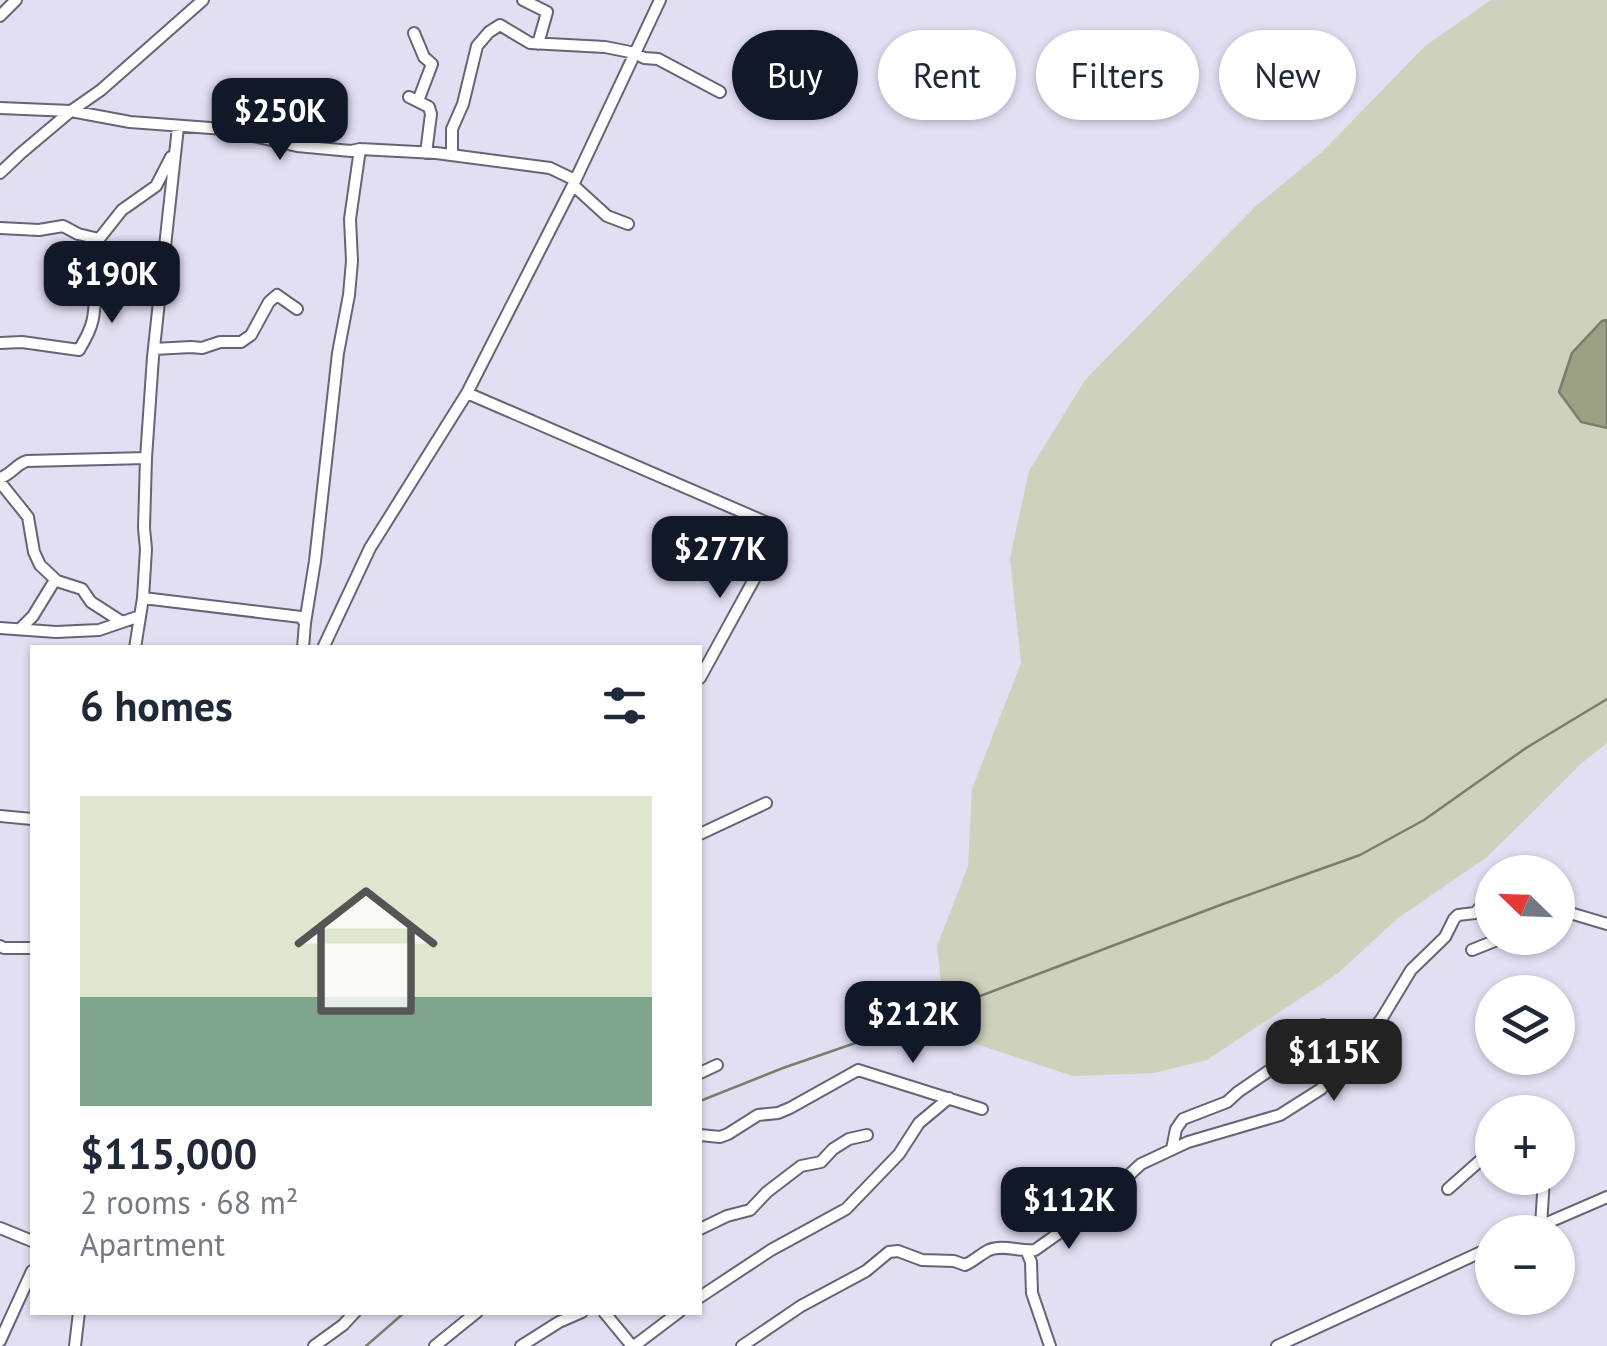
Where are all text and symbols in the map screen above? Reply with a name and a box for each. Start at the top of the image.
chip: Buy [732,30,858,120]
chip: Rent [878,30,1016,120]
chip: Filters [1036,30,1199,120]
chip: New [1219,30,1356,120]
pin: $250K [210,78,350,163]
text: $250K [234,89,326,131]
pin: $190K [42,241,182,326]
text: $190K [66,252,158,294]
pin: $277K [650,516,790,601]
text: $277K [674,527,766,569]
text: 6 homes [80,678,233,733]
icon: filters [597,678,652,733]
north arrow [1475,855,1575,955]
map controls [1475,855,1575,1315]
icon: home [276,861,456,1041]
button: layers [1475,975,1575,1075]
pin: $212K [843,981,983,1066]
text: $212K [867,992,959,1034]
pin: $115K [1264,1019,1404,1104]
text: $115K [1288,1030,1380,1072]
button: + [1475,1095,1575,1195]
text: $115,000 [80,1126,257,1181]
pin: $112K [999,1167,1139,1252]
text: $112K [1023,1178,1115,1220]
text: 2 rooms · 68 m² [80,1181,298,1223]
button: − [1475,1215,1575,1315]
text: Apartment [80,1223,225,1265]

